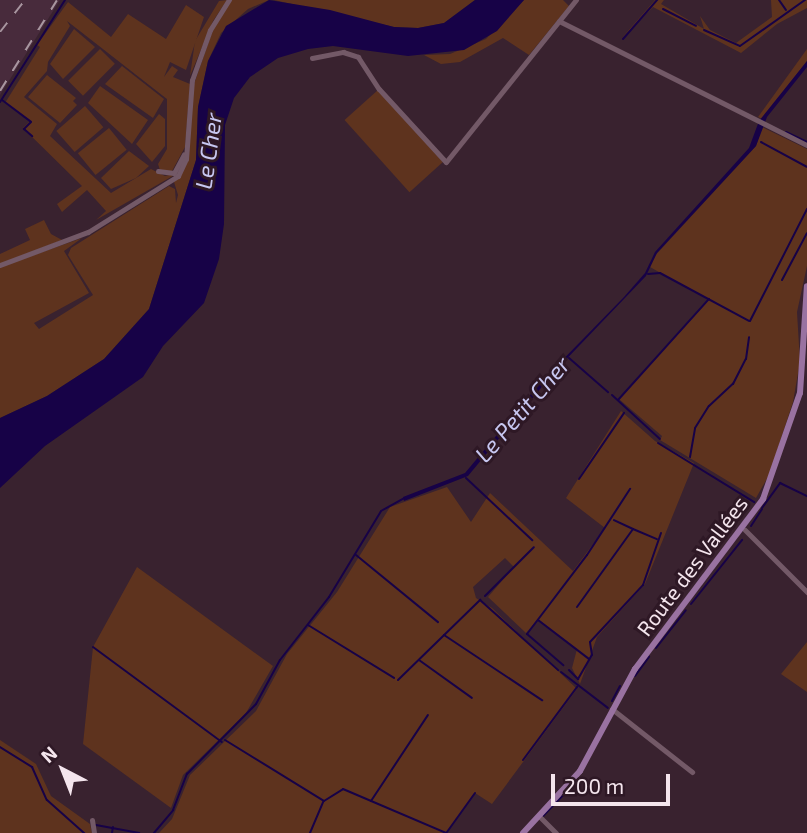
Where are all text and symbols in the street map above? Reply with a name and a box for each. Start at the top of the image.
water label: Le Cher [189,111,227,191]
water label: Le Petit Cher [469,351,575,467]
street label: Route des Vallées [631,491,753,641]
north arrow [28,735,98,805]
text: N [36,741,61,767]
scale bar [555,760,674,804]
text: 200 m [564,773,624,798]

